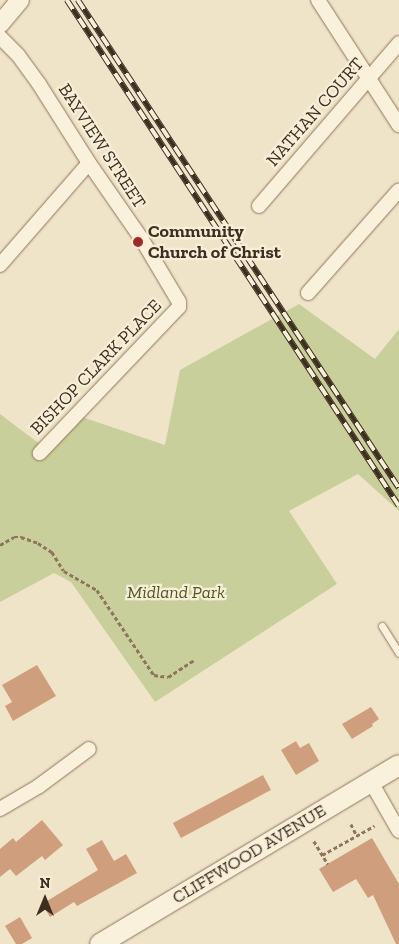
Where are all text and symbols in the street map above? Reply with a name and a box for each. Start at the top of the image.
street label: NATHAN COURT [262,53,368,171]
street label: BAYVIEW STREET [53,79,151,213]
place label: Community Church of Christ [148,221,281,264]
marker: Community Church of Christ [132,236,144,248]
street label: BISHOP CLARK PLACE [26,295,166,439]
park label: Midland Park [127,581,225,603]
street label: CLIFFWOOD AVENUE [168,799,330,909]
north arrow [20,874,70,924]
text: N [40,875,50,892]

